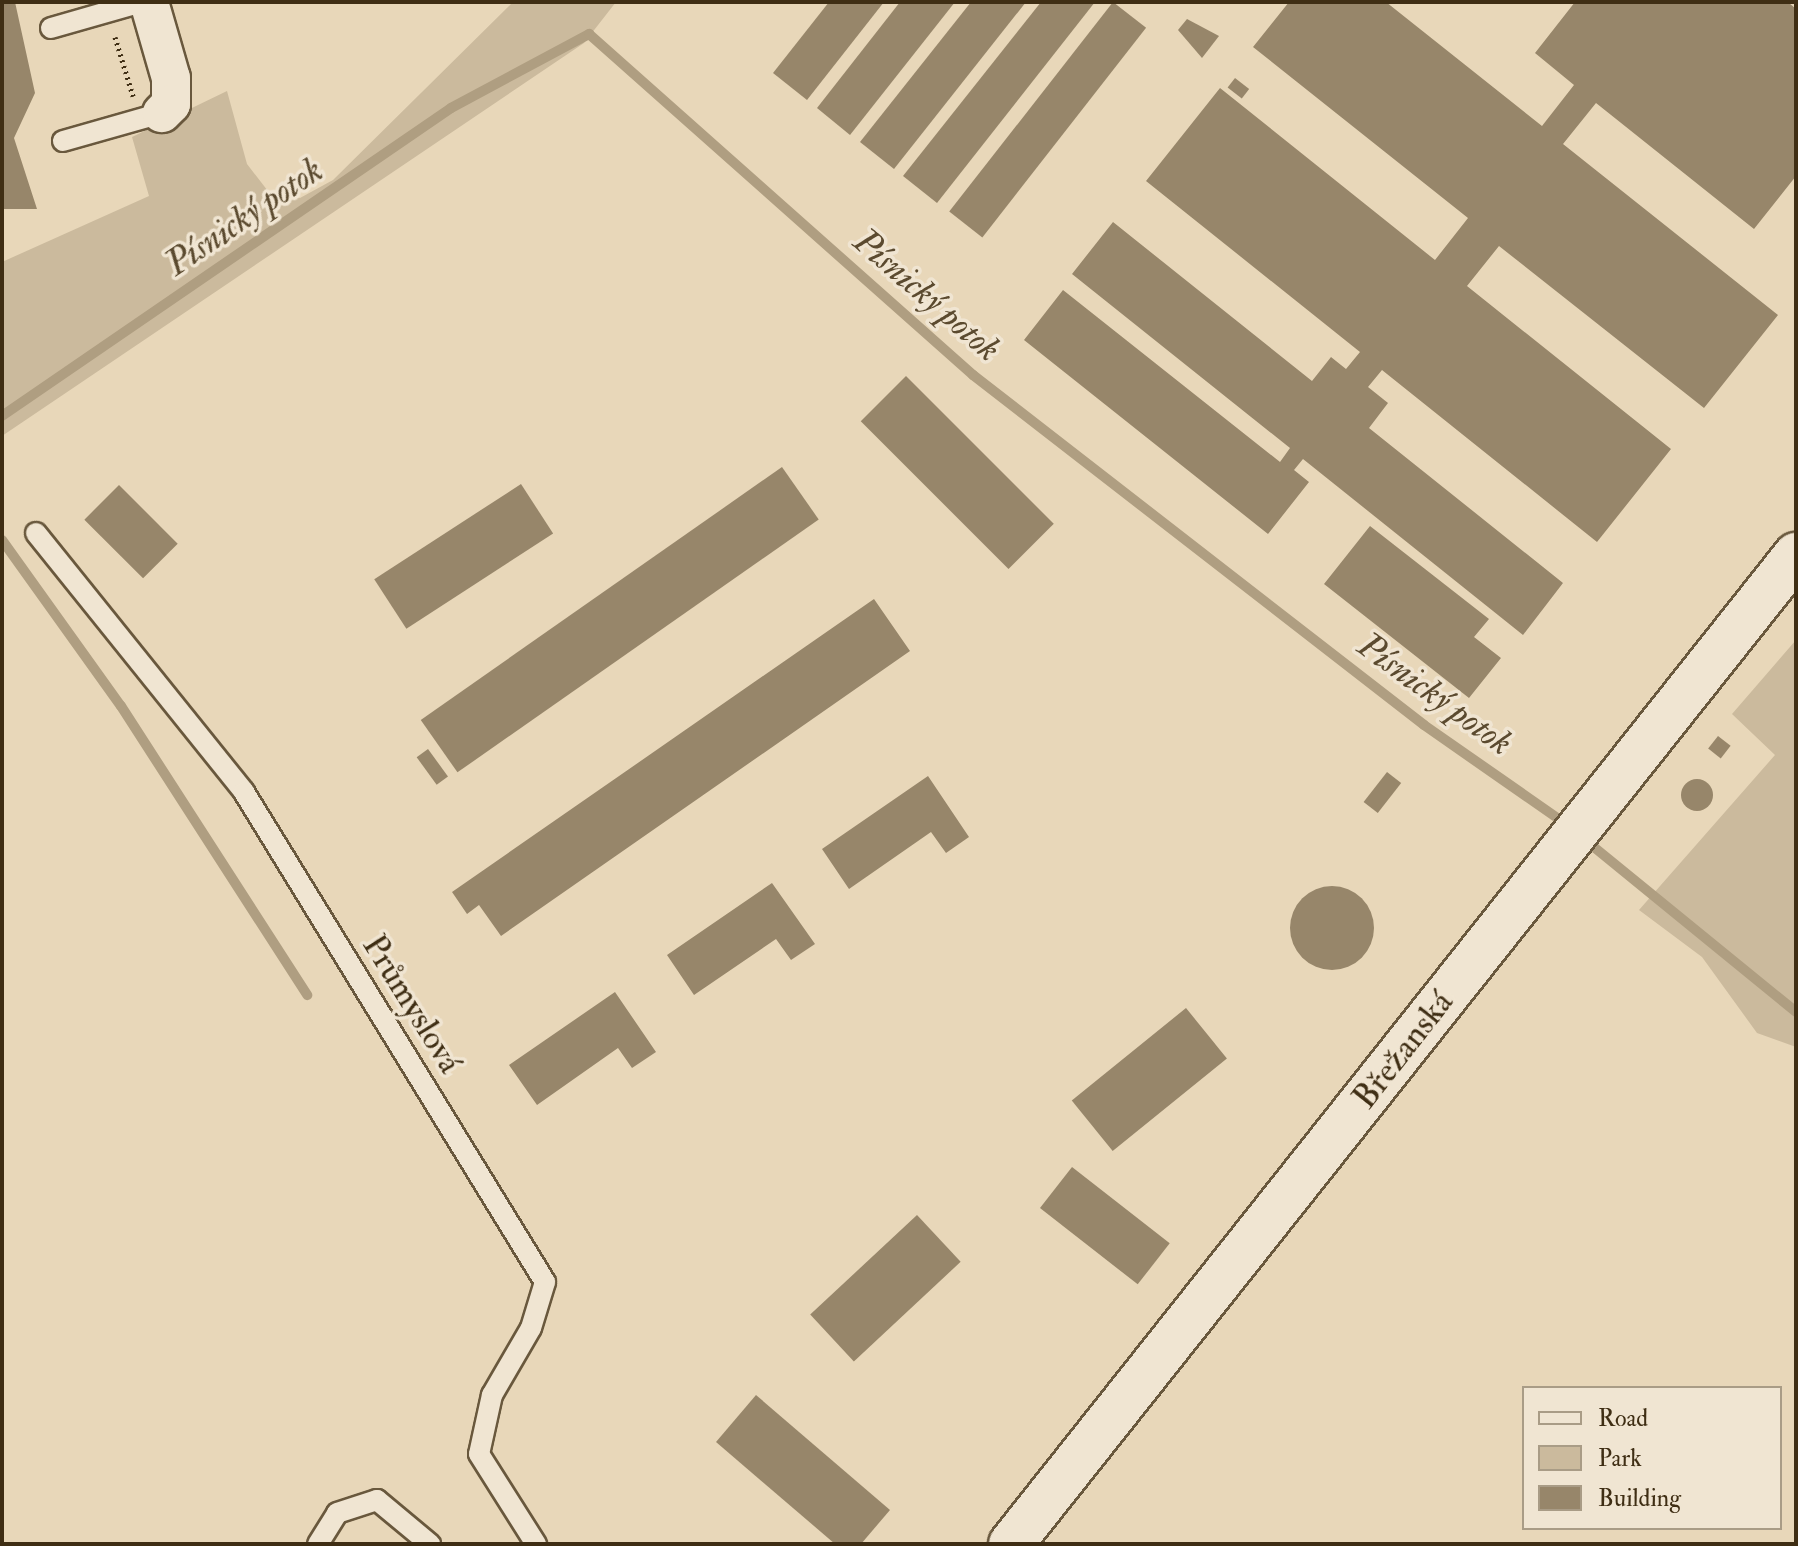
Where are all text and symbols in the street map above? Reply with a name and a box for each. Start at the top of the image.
water label: Písnický potok [157,149,331,285]
water label: Písnický potok [845,219,1009,371]
water label: Písnický potok [1349,623,1521,765]
street label: Průmyslová [354,927,470,1081]
street label: Břežanská [1344,983,1462,1117]
legend [1522,1386,1782,1530]
text: Road [1598,1403,1648,1434]
text: Park [1598,1443,1642,1474]
text: Building [1598,1483,1681,1514]

